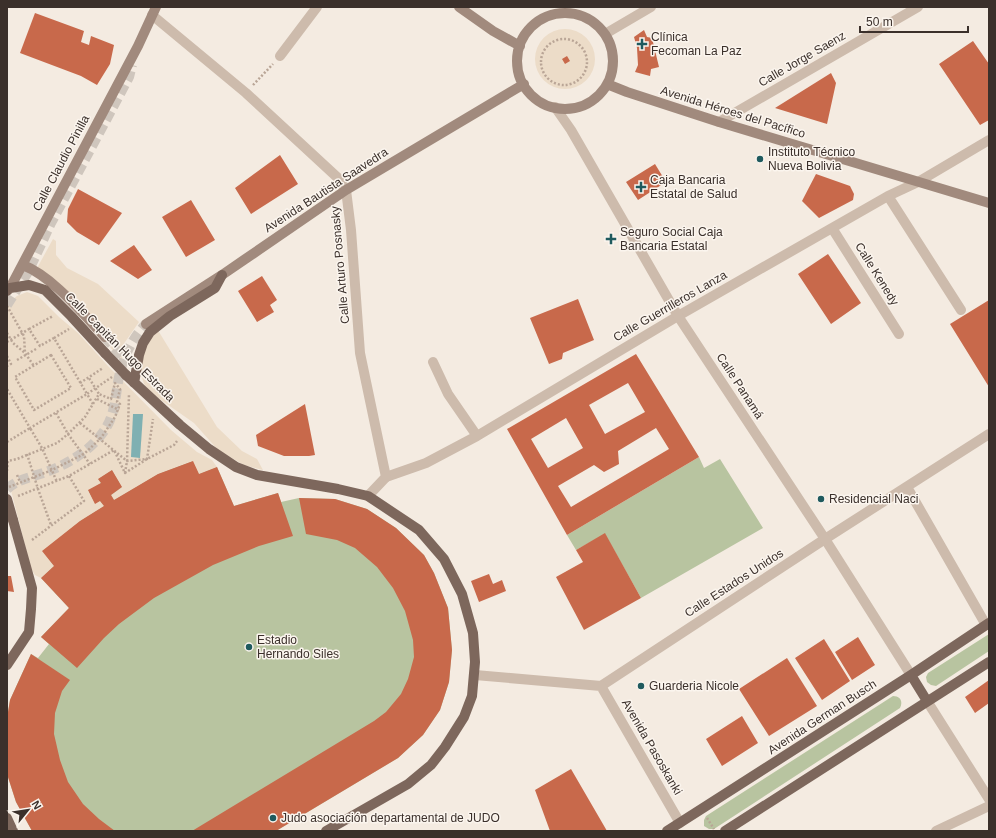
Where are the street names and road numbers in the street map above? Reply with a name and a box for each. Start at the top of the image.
street label: Calle Jorge Saenz [756,28,848,90]
street label: Avenida Héroes del Pacífico [659,83,807,141]
street label: Calle Claudio Pinilla [30,112,92,213]
street label: Avenida Bautista Saavedra [262,145,391,235]
street label: Calle Arturo Posnasky [328,206,352,324]
street label: Calle Kenedy [852,240,902,308]
street label: Calle Guerrilleros Lanza [611,268,730,344]
street label: Calle Capitán Hugo Estrada [62,289,178,405]
street label: Calle Panamá [714,351,767,422]
street label: Calle Estados Unidos [682,546,786,620]
street label: Avenida German Busch [765,677,879,757]
street label: Avenida Pasoskanki [619,697,685,797]

